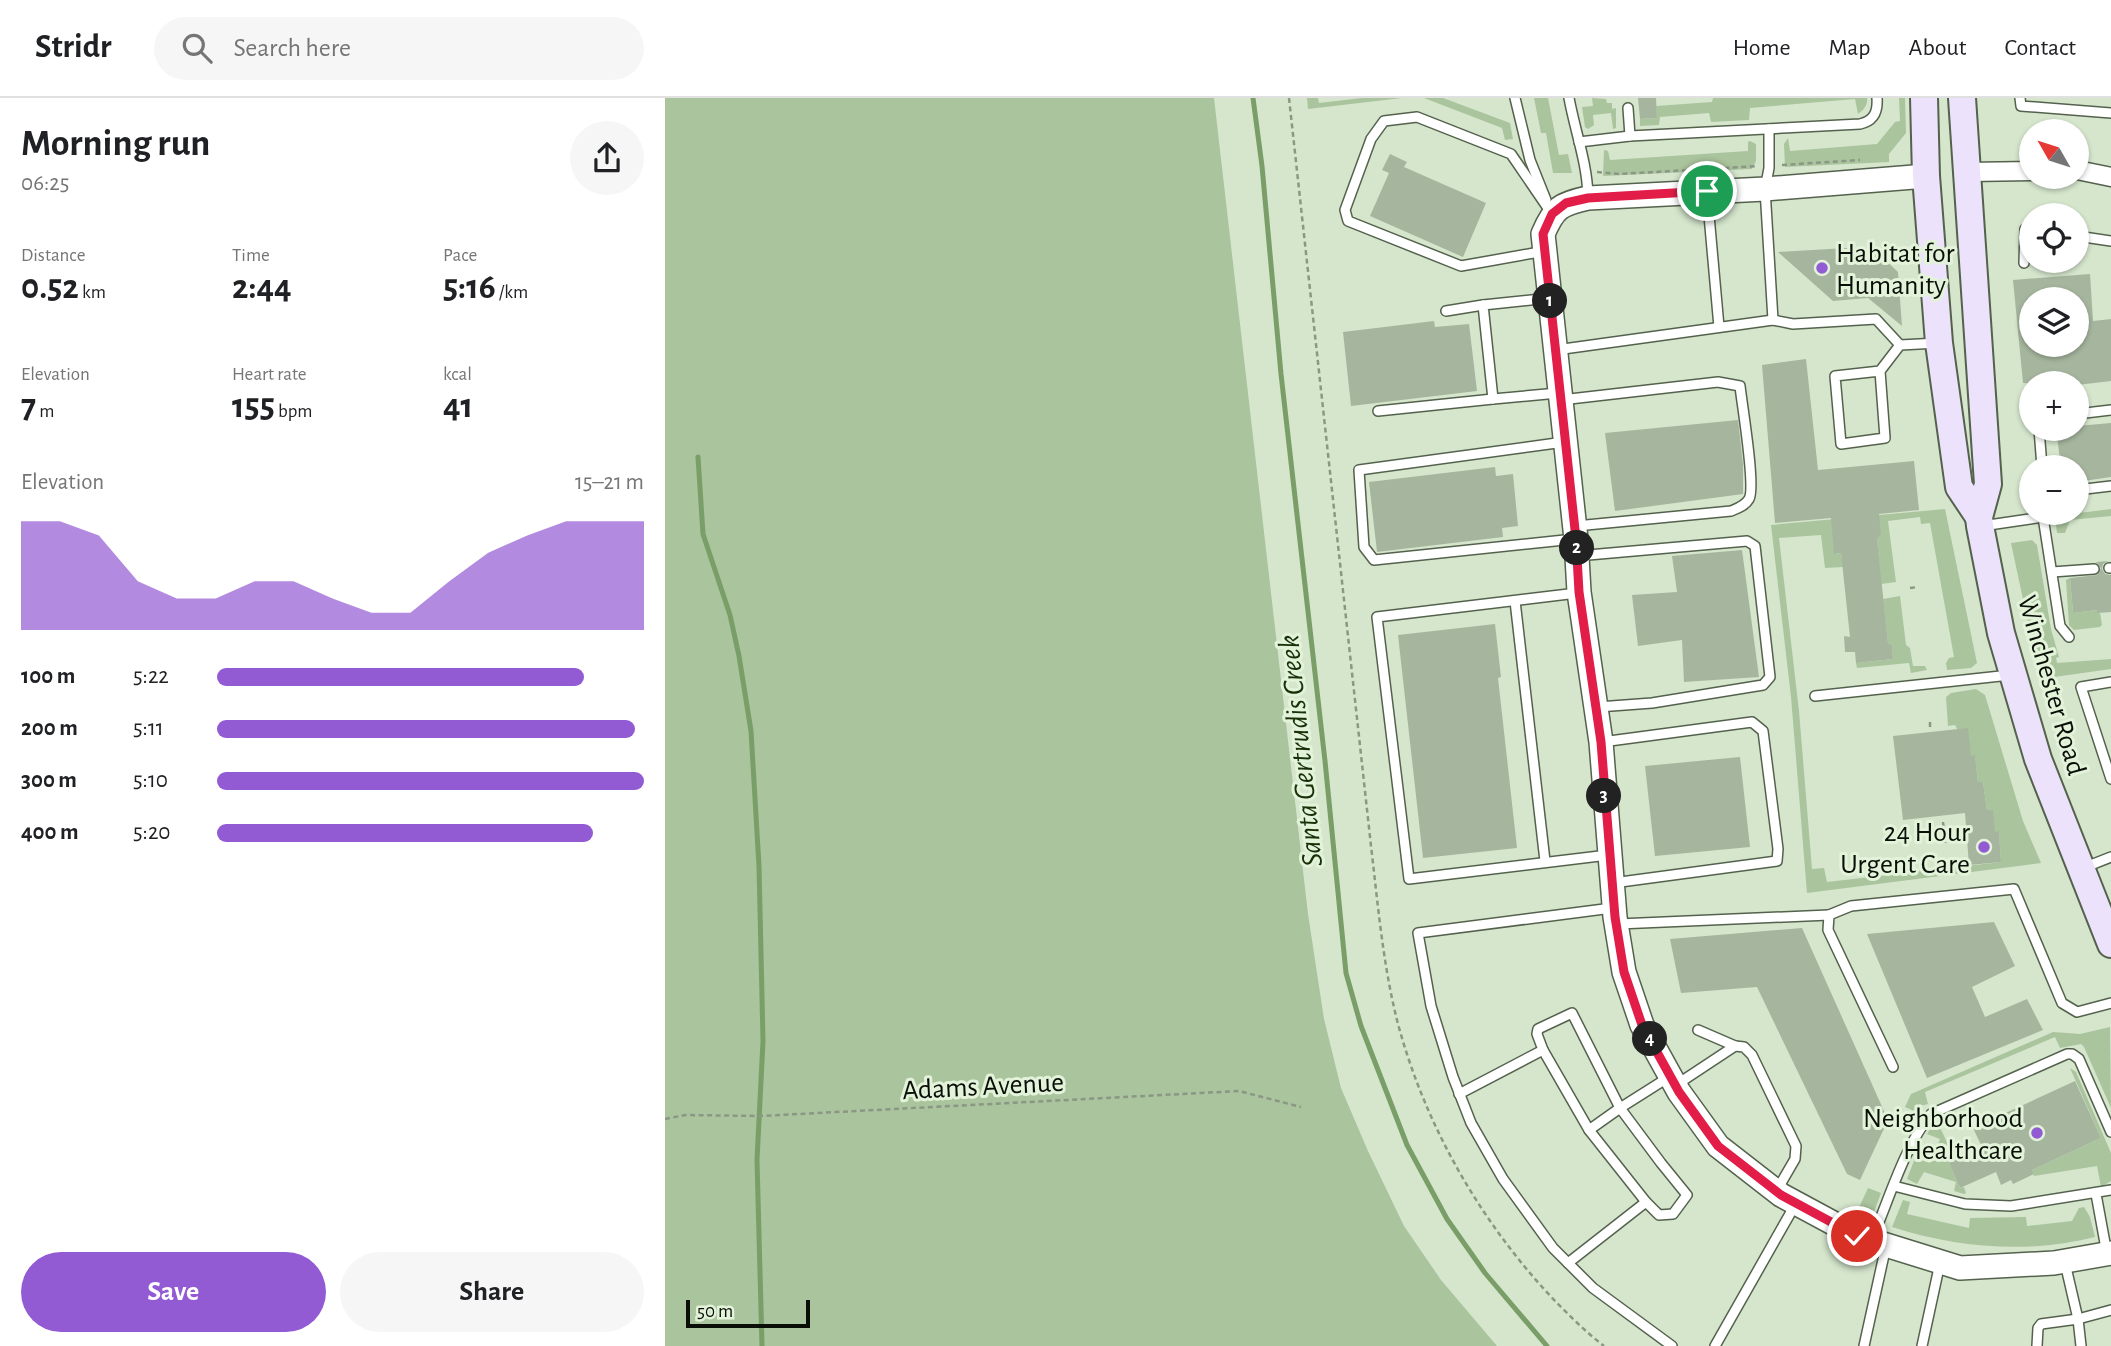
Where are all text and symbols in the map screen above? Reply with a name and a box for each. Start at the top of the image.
search box [154,17,644,80]
icon: search [178,29,216,67]
text: Stridr [35,31,112,64]
text: Search here [234,35,351,61]
text: Home [1733,36,1791,60]
text: Map [1829,36,1871,60]
text: About [1909,36,1966,60]
text: Contact [2004,36,2076,60]
north arrow [2019,119,2089,189]
map controls [2019,119,2089,525]
button: share [570,121,644,195]
text: Morning run [21,125,210,163]
pin [1677,161,1737,221]
text: 06:25 [21,172,69,195]
icon: arrive [1688,172,1726,210]
button: locate [2019,203,2089,273]
place label: Habitat for Humanity [1836,240,1955,300]
text: Distance [21,246,85,265]
text: Time [232,246,270,265]
text: Pace [443,246,477,265]
marker: Habitat for Humanity [1814,260,1830,276]
text: 0.52 [21,270,79,305]
text: 2:44 [232,270,292,305]
text: 5:16 [443,270,496,305]
text: km [79,283,106,302]
text: /km [496,283,528,302]
pin: 1 [1533,284,1568,318]
button: layers [2019,287,2089,357]
text: 1 [1546,291,1553,310]
text: Elevation [21,365,90,384]
text: Heart rate [232,365,307,384]
text: kcal [443,365,472,384]
button: + [2019,371,2089,441]
text: 7 [21,389,36,424]
text: 155 [232,389,275,424]
text: 41 [443,389,473,424]
text: m [36,402,54,421]
text: bpm [275,402,312,421]
button: − [2019,455,2089,525]
text: Elevation [21,471,104,494]
text: 15–21 m [575,471,644,494]
pin: 2 [1559,531,1595,566]
text: 2 [1572,538,1581,557]
street label: Winchester Road [2012,592,2090,779]
water label: Santa Gertrudis Creek [1274,633,1328,868]
text: 100 m [21,665,75,688]
text: 5:22 [133,665,169,688]
text: 200 m [21,717,78,740]
text: 5:11 [133,717,164,740]
text: 300 m [21,769,77,792]
text: 5:10 [133,769,168,792]
pin: 3 [1587,778,1621,814]
text: 3 [1599,786,1608,805]
place label: 24 Hour Urgent Care [1840,819,1970,879]
text: 400 m [21,821,79,844]
text: 5:20 [133,821,171,844]
marker: 24 Hour Urgent Care [1976,839,1992,855]
pin: 4 [1633,1021,1667,1056]
text: 4 [1645,1029,1654,1048]
street label: Adams Avenue [902,1069,1065,1105]
place label: Neighborhood Healthcare [1863,1105,2023,1165]
marker: Neighborhood Healthcare [2029,1125,2045,1141]
pin [1827,1206,1887,1266]
icon: check [1838,1217,1876,1255]
button: Save [21,1252,326,1332]
button: Share [340,1252,644,1332]
scale bar [686,1297,810,1329]
text: 50 m [697,1302,733,1321]

